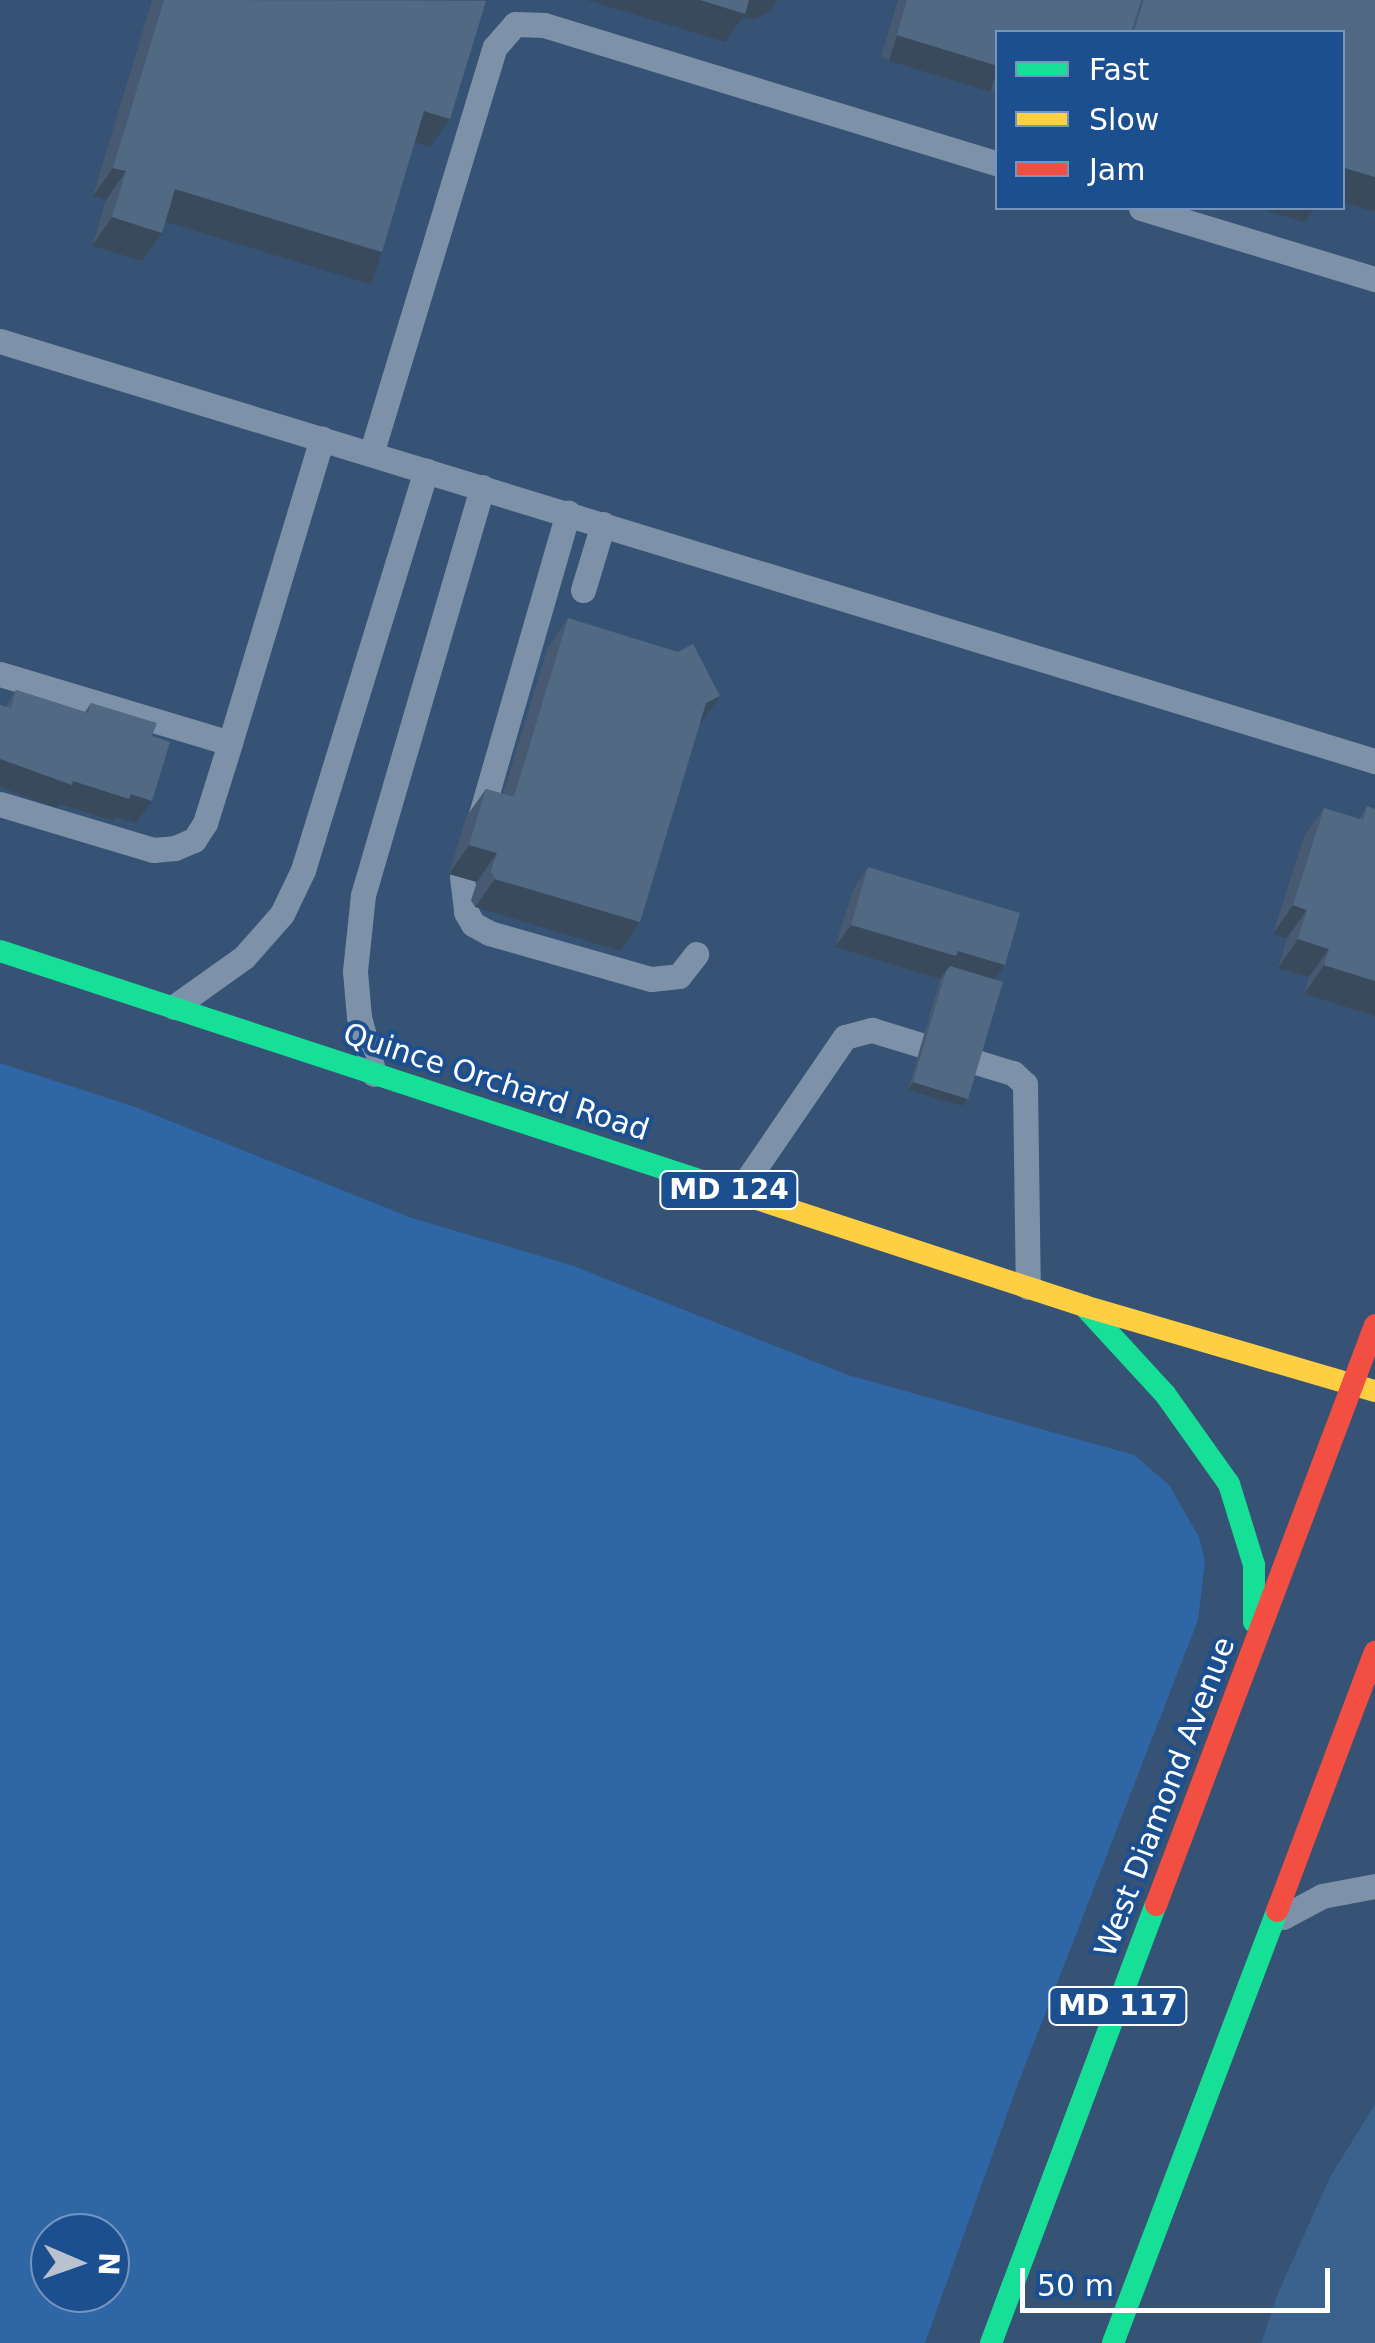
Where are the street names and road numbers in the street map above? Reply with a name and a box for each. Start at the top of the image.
street label: Quince Orchard Road [339,1016,653,1148]
road number: MD 124 [659,1167,799,1213]
street label: West Diamond Avenue [1087,1632,1243,1962]
road number: MD 117 [1048,1983,1188,2029]

